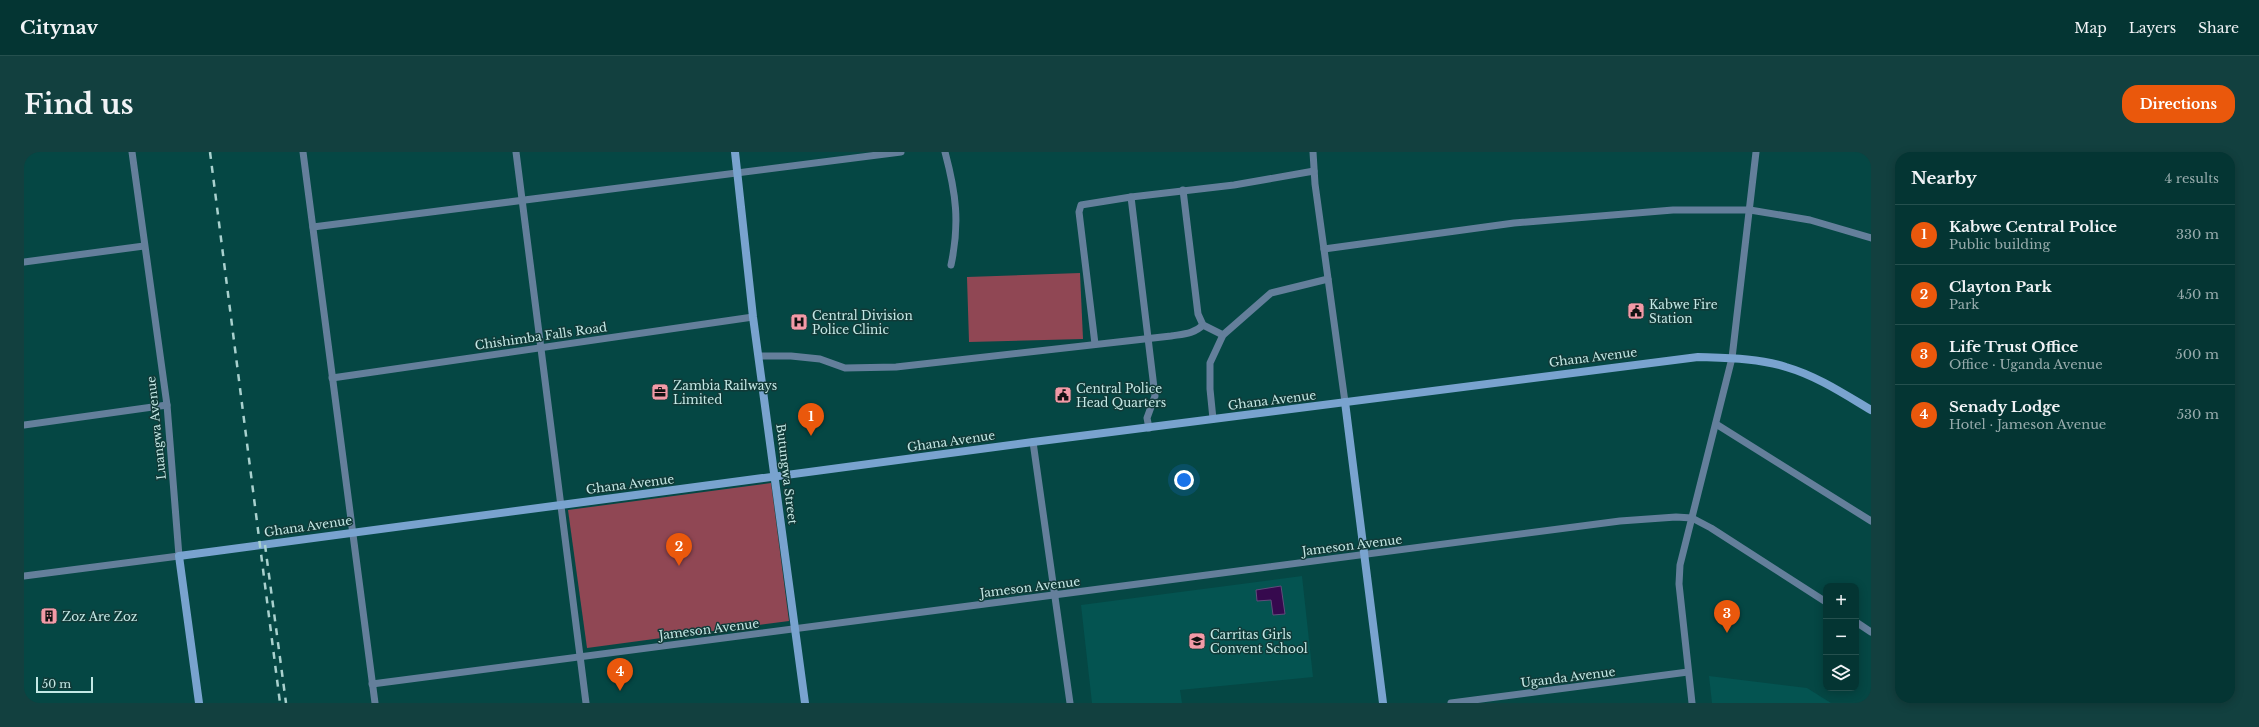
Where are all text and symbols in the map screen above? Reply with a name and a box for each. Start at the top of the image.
text: Citynav [20,16,98,39]
text: Map [2074,19,2107,37]
text: Layers [2129,19,2176,37]
text: Share [2198,19,2239,37]
button: Directions [2122,85,2235,123]
text: Find us [24,87,134,122]
text: Nearby [1911,168,1977,189]
text: 4 results [2165,170,2219,187]
text: Kabwe Central Police [1949,217,2117,236]
text: 1 [1921,226,1927,243]
text: 330 m [2176,226,2219,243]
text: Public building [1949,236,2050,253]
text: Clayton Park [1949,277,2052,296]
text: 2 [1920,286,1928,303]
text: 450 m [2177,286,2219,303]
text: Park [1949,296,1979,313]
place label: Kabwe Fire Station [1649,297,1718,326]
public building icon: Kabwe Fire Station [1626,301,1646,321]
place label: Central Division Police Clinic [812,308,913,337]
hospital icon: Central Division Police Clinic [789,312,809,332]
street label: Chishimba Falls Road [474,319,608,353]
text: Life Trust Office [1949,337,2078,356]
street label: Ghana Avenue [1548,344,1638,370]
text: 3 [1920,346,1928,363]
text: 500 m [2175,346,2219,363]
text: Office · Uganda Avenue [1949,356,2103,373]
street label: Luangwa Avenue [143,375,169,481]
place label: Zambia Railways Limited [673,378,777,407]
place label: Central Police Head Quarters [1076,381,1166,410]
office icon: Zambia Railways Limited [650,382,670,402]
public building icon: Central Police Head Quarters [1053,385,1073,405]
street label: Ghana Avenue [1227,387,1317,413]
text: Senady Lodge [1949,397,2060,416]
pin: 1 [798,403,824,436]
text: 4 [1920,406,1928,423]
text: 530 m [2177,406,2219,423]
text: Hotel · Jameson Avenue [1949,416,2106,433]
street label: Butungwa Street [773,423,801,526]
street label: Ghana Avenue [906,427,996,455]
your location [1174,470,1194,490]
street label: Ghana Avenue [585,471,675,497]
street label: Ghana Avenue [263,512,353,540]
street label: Jameson Avenue [1299,531,1403,559]
pin: 2 [666,533,692,566]
street label: Jameson Avenue [977,573,1081,601]
map controls [1823,583,1859,691]
button: + [1823,583,1859,619]
pin: 3 [1714,600,1740,633]
building icon: Zoz Are Zoz [39,606,59,626]
place label: Zoz Are Zoz [62,609,138,624]
street label: Jameson Avenue [656,615,760,643]
button: − [1823,619,1859,655]
place label: Carritas Girls Convent School [1210,627,1308,656]
school or university icon: Carritas Girls Convent School [1187,631,1207,651]
button: layers [1823,655,1859,691]
pin: 4 [607,658,633,691]
street label: Uganda Avenue [1520,664,1616,690]
scale bar [36,675,93,694]
text: 50 m [42,677,71,691]

